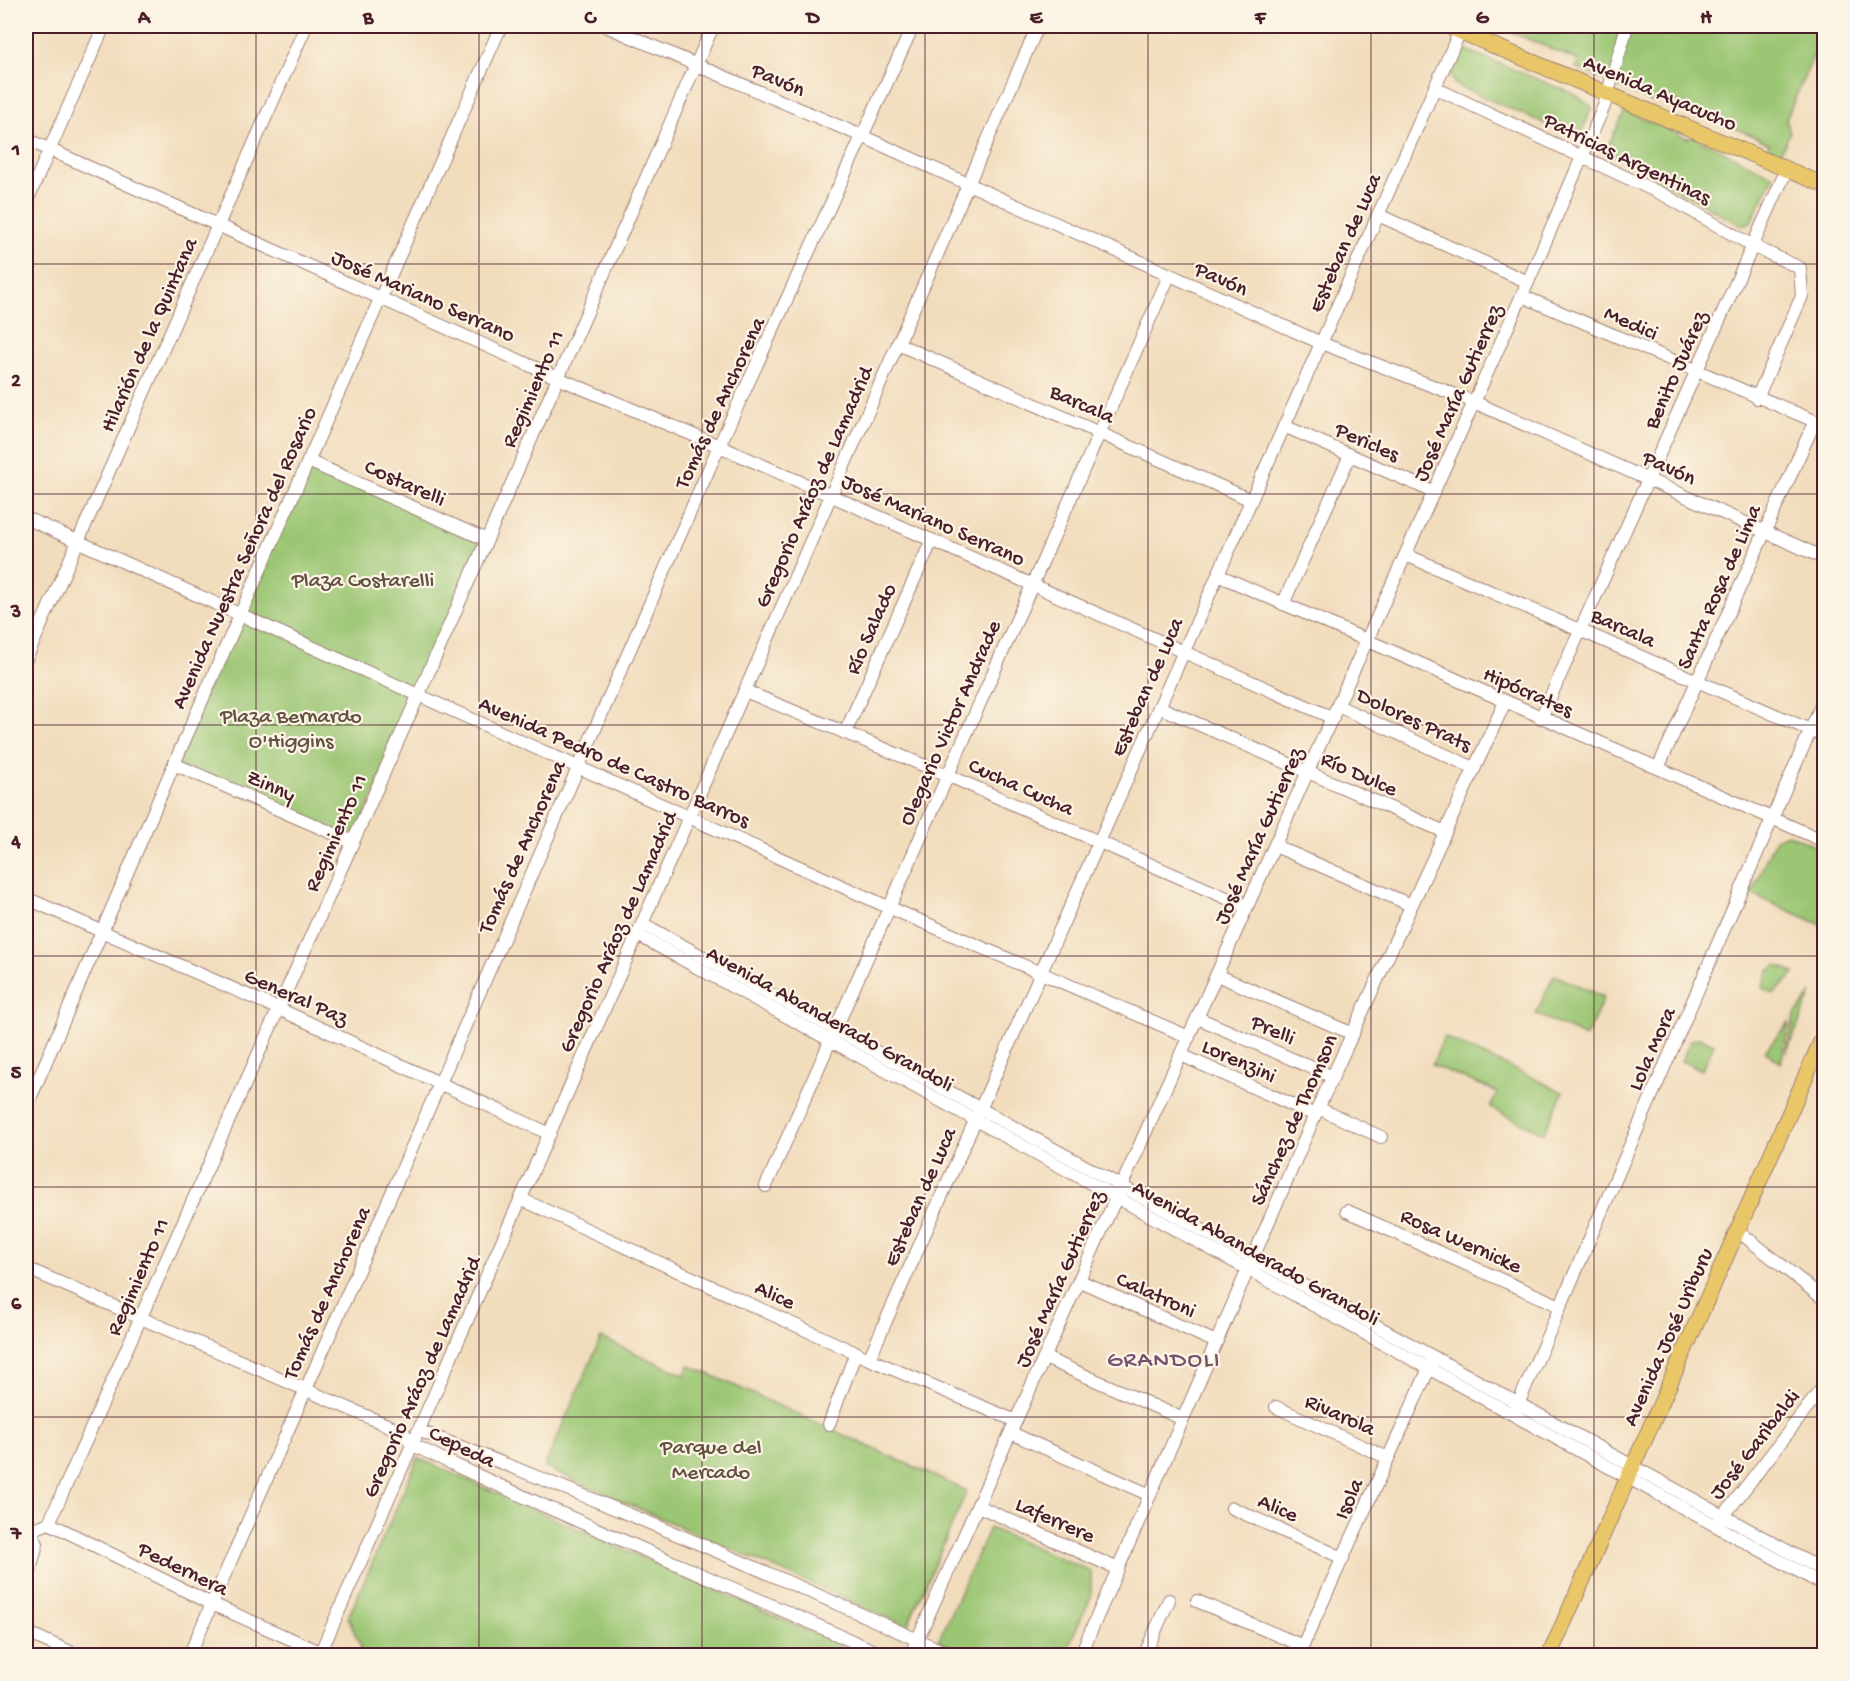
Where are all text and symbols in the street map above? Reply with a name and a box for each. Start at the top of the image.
text: A [137,8,152,31]
text: B [362,8,374,31]
text: C [584,8,598,31]
text: D [804,8,820,31]
text: E [1030,8,1044,31]
text: F [1254,8,1267,31]
text: G [1476,8,1490,31]
text: H [1700,8,1712,31]
street label: Avenida Ayacucho [1579,51,1740,139]
street label: Pavón [746,58,809,105]
street label: Patricias Argentinas [1537,108,1715,213]
text: 1 [11,140,20,163]
street label: Esteban de Luca [1304,169,1389,317]
street label: Hilarión de la Quintana [96,234,206,437]
street label: José Mariano Serrano [327,245,518,350]
street label: Pavón [1189,257,1252,304]
street label: José María Gutierrez [1409,300,1511,486]
street label: Medici [1599,301,1661,348]
street label: Benito Juárez [1640,306,1716,435]
street label: Tomás de Anchorena [670,313,773,495]
street label: Regimiento 11 [497,327,572,452]
street label: Gregorio Aráoz de Lamadrid [751,361,882,612]
text: 2 [11,371,21,394]
street label: Barcala [1044,380,1118,432]
street label: Avenida Nuestra Señora del Rosario [167,403,324,714]
street label: Pericles [1329,418,1403,470]
street label: Pavón [1637,446,1700,493]
street label: Costarelli [360,455,449,514]
street label: José Mariano Serrano [837,469,1028,574]
street label: Santa Rosa de Lima [1673,500,1769,674]
park label: Plaza Costarelli [291,569,434,595]
street label: Río Salado [841,580,904,679]
text: 3 [10,602,21,625]
street label: Barcala [1585,604,1659,656]
street label: Esteban de Luca [1106,613,1191,761]
street label: Olegario Victor Andrade [895,616,1009,830]
street label: Hipócrates [1478,662,1577,725]
street label: Dolores Prats [1350,683,1476,760]
street label: Avenida Pedro de Castro Barros [474,692,754,836]
park label: Plaza Bernardo O'Higgins [219,705,362,756]
street label: José María Gutierrez [1210,743,1312,929]
street label: Río Dulce [1316,747,1401,804]
street label: Cucha Cucha [964,754,1078,824]
street label: Tomás de Anchorena [473,756,574,940]
street label: Zinny [242,765,299,810]
street label: Regimiento 11 [300,771,375,896]
street label: Gregorio Aráoz de Lamadrid [555,806,686,1057]
text: 4 [10,832,21,855]
street label: Avenida Abanderado Grandoli [701,942,957,1099]
street label: General Paz [239,964,353,1034]
street label: Lola Mora [1624,1003,1684,1095]
street label: Prelli [1245,1010,1299,1053]
street label: Sánchez de Thomson [1246,1030,1345,1211]
street label: Lorenzini [1197,1035,1280,1091]
text: 5 [11,1063,22,1086]
street label: Esteban de Luca [879,1123,964,1271]
street label: Avenida Abanderado Grandoli [1127,1176,1383,1333]
street label: José María Gutierrez [1011,1186,1113,1372]
street label: Tomás de Anchorena [278,1202,379,1386]
street label: Rosa Wernicke [1396,1204,1526,1281]
street label: Regimiento 11 [102,1215,177,1340]
street label: Avenida José Uriburu [1619,1244,1721,1431]
street label: Gregorio Aráoz de Lamadrid [359,1251,490,1502]
street label: Calatroni [1111,1268,1199,1326]
street label: Alice [750,1276,799,1317]
text: 6 [11,1294,22,1317]
district label: GRANDOLI [1107,1347,1221,1376]
street label: José Garibaldi [1705,1385,1807,1506]
street label: Rivarola [1300,1390,1379,1444]
street label: Cepeda [424,1421,499,1476]
park label: Parque del Mercado [659,1436,762,1487]
street label: Isola [1330,1475,1371,1524]
street label: Alice [1253,1489,1302,1530]
street label: Laferrere [1011,1493,1099,1551]
text: 7 [10,1524,23,1547]
street label: Pedernera [132,1537,232,1604]

